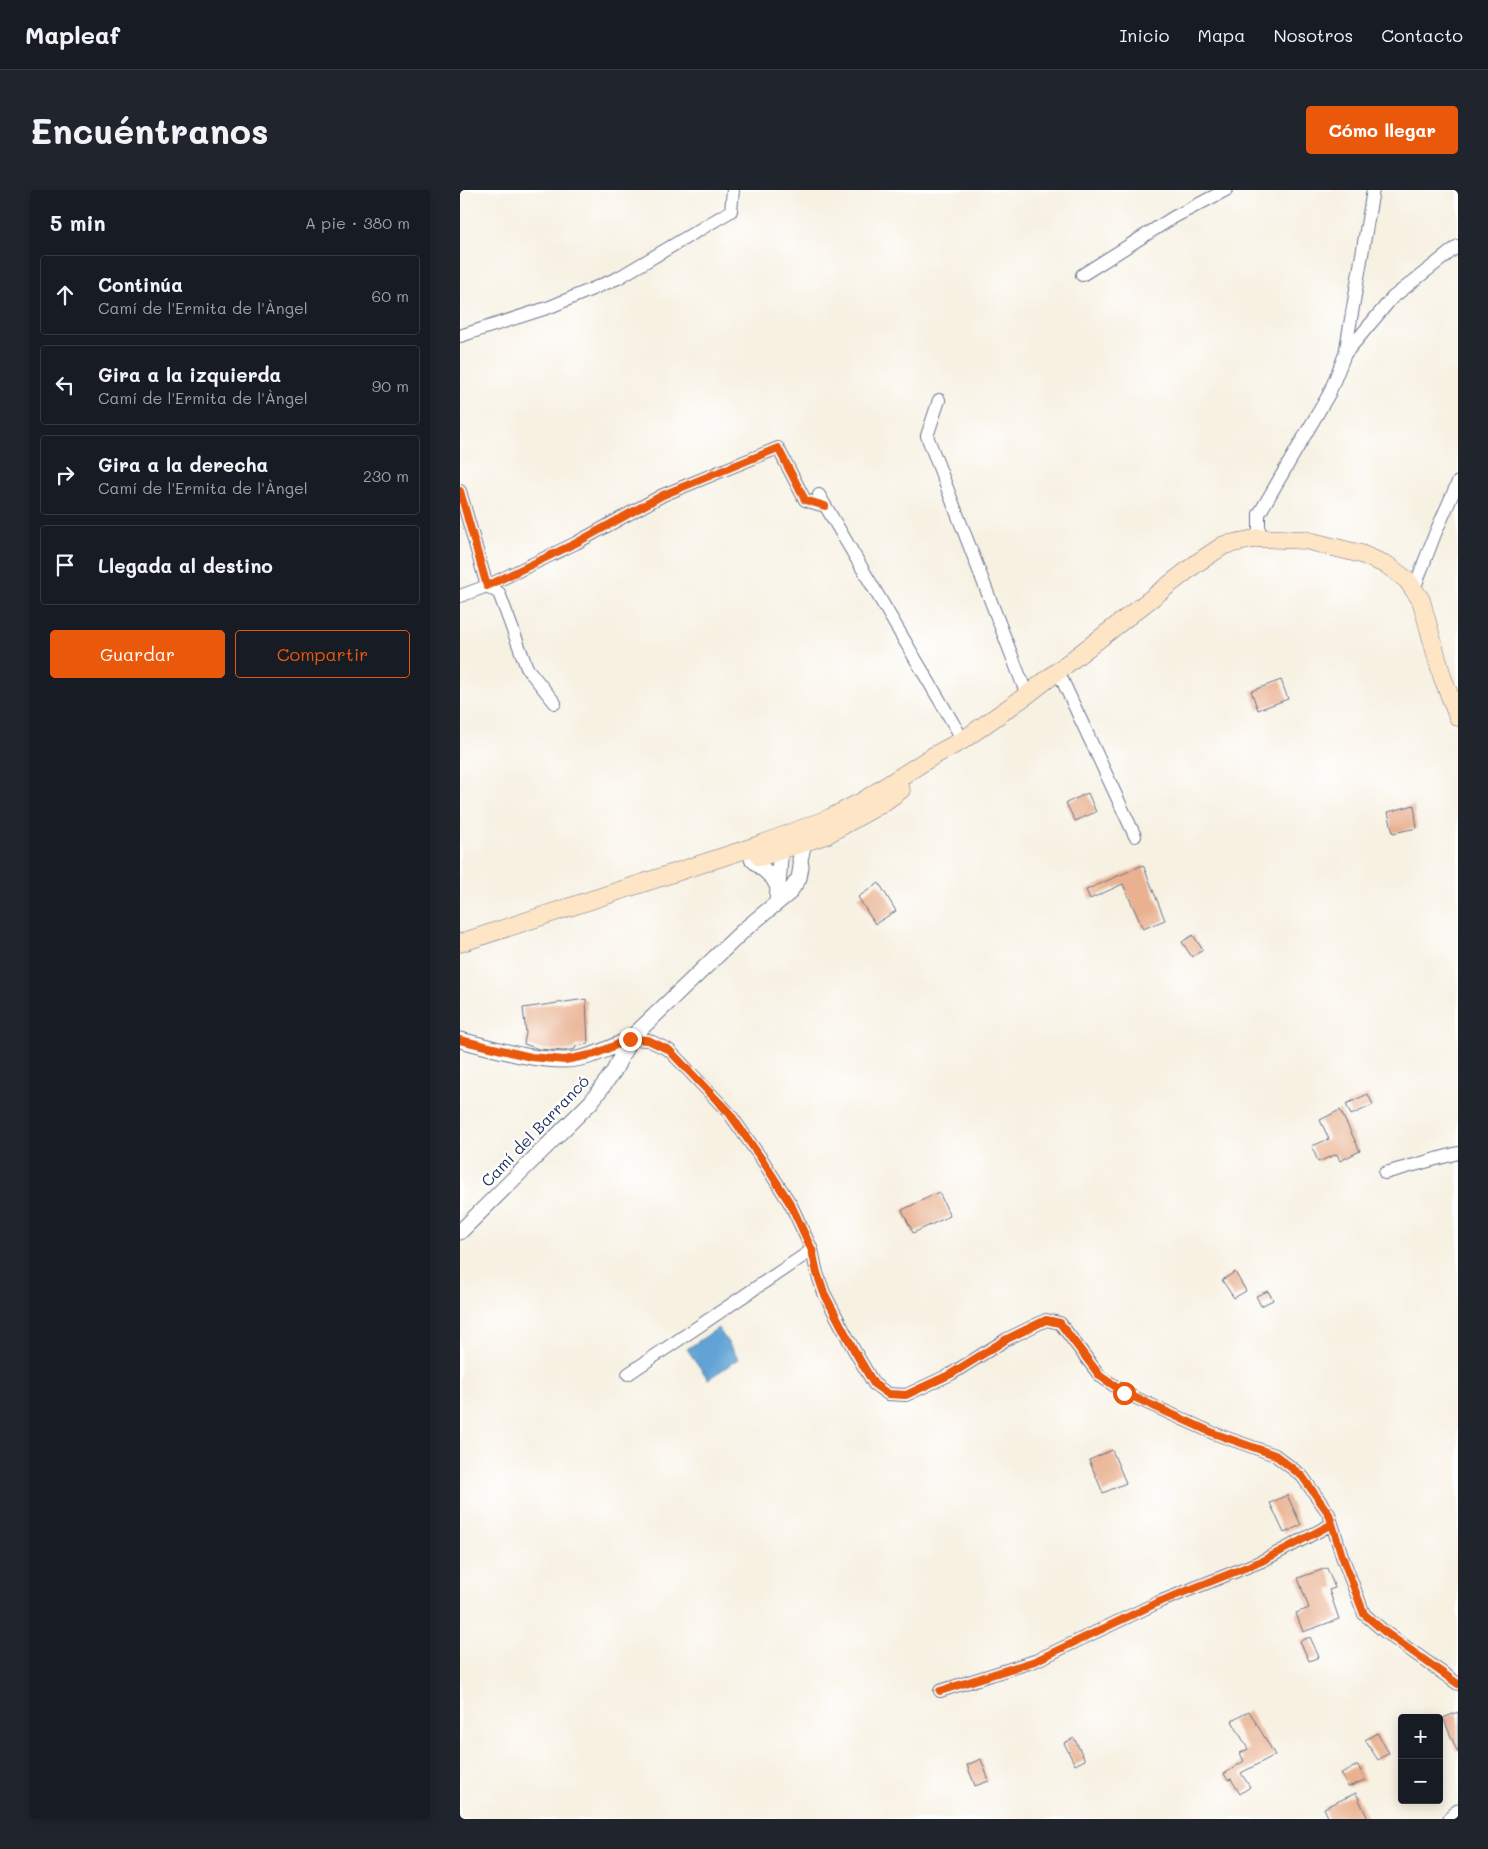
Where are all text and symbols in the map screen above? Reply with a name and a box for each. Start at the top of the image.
text: Mapleaf [25,19,120,50]
text: Inicio [1119,23,1170,47]
text: Mapa [1198,23,1245,47]
text: Nosotros [1273,23,1353,47]
text: Contacto [1381,23,1463,47]
button: Cómo llegar [1306,106,1458,154]
text: Encuéntranos [30,107,269,153]
text: 5 min [50,209,106,236]
text: A pie · 380 m [305,212,410,233]
text: Continúa [98,272,183,297]
icon: ahead [51,281,79,309]
text: 60 m [372,285,409,306]
text: Camí de l'Ermita de l'Àngel [98,297,308,318]
text: Gira a la izquierda [98,362,281,387]
icon: left [51,371,79,399]
text: 90 m [372,375,409,396]
text: Camí de l'Ermita de l'Àngel [98,387,308,408]
text: Gira a la derecha [98,452,268,477]
icon: right [51,461,79,489]
text: 230 m [363,465,409,486]
text: Camí de l'Ermita de l'Àngel [98,477,308,498]
icon: arrive [51,551,79,579]
text: Llegada al destino [98,553,273,578]
button: Guardar [50,630,225,678]
button: Compartir [235,630,410,678]
route end [619,1028,642,1051]
street label: Camí del Barrancó [476,1070,593,1191]
route start [1113,1382,1136,1405]
map controls [1398,1714,1443,1804]
button: + [1398,1714,1443,1759]
button: − [1398,1759,1443,1804]

